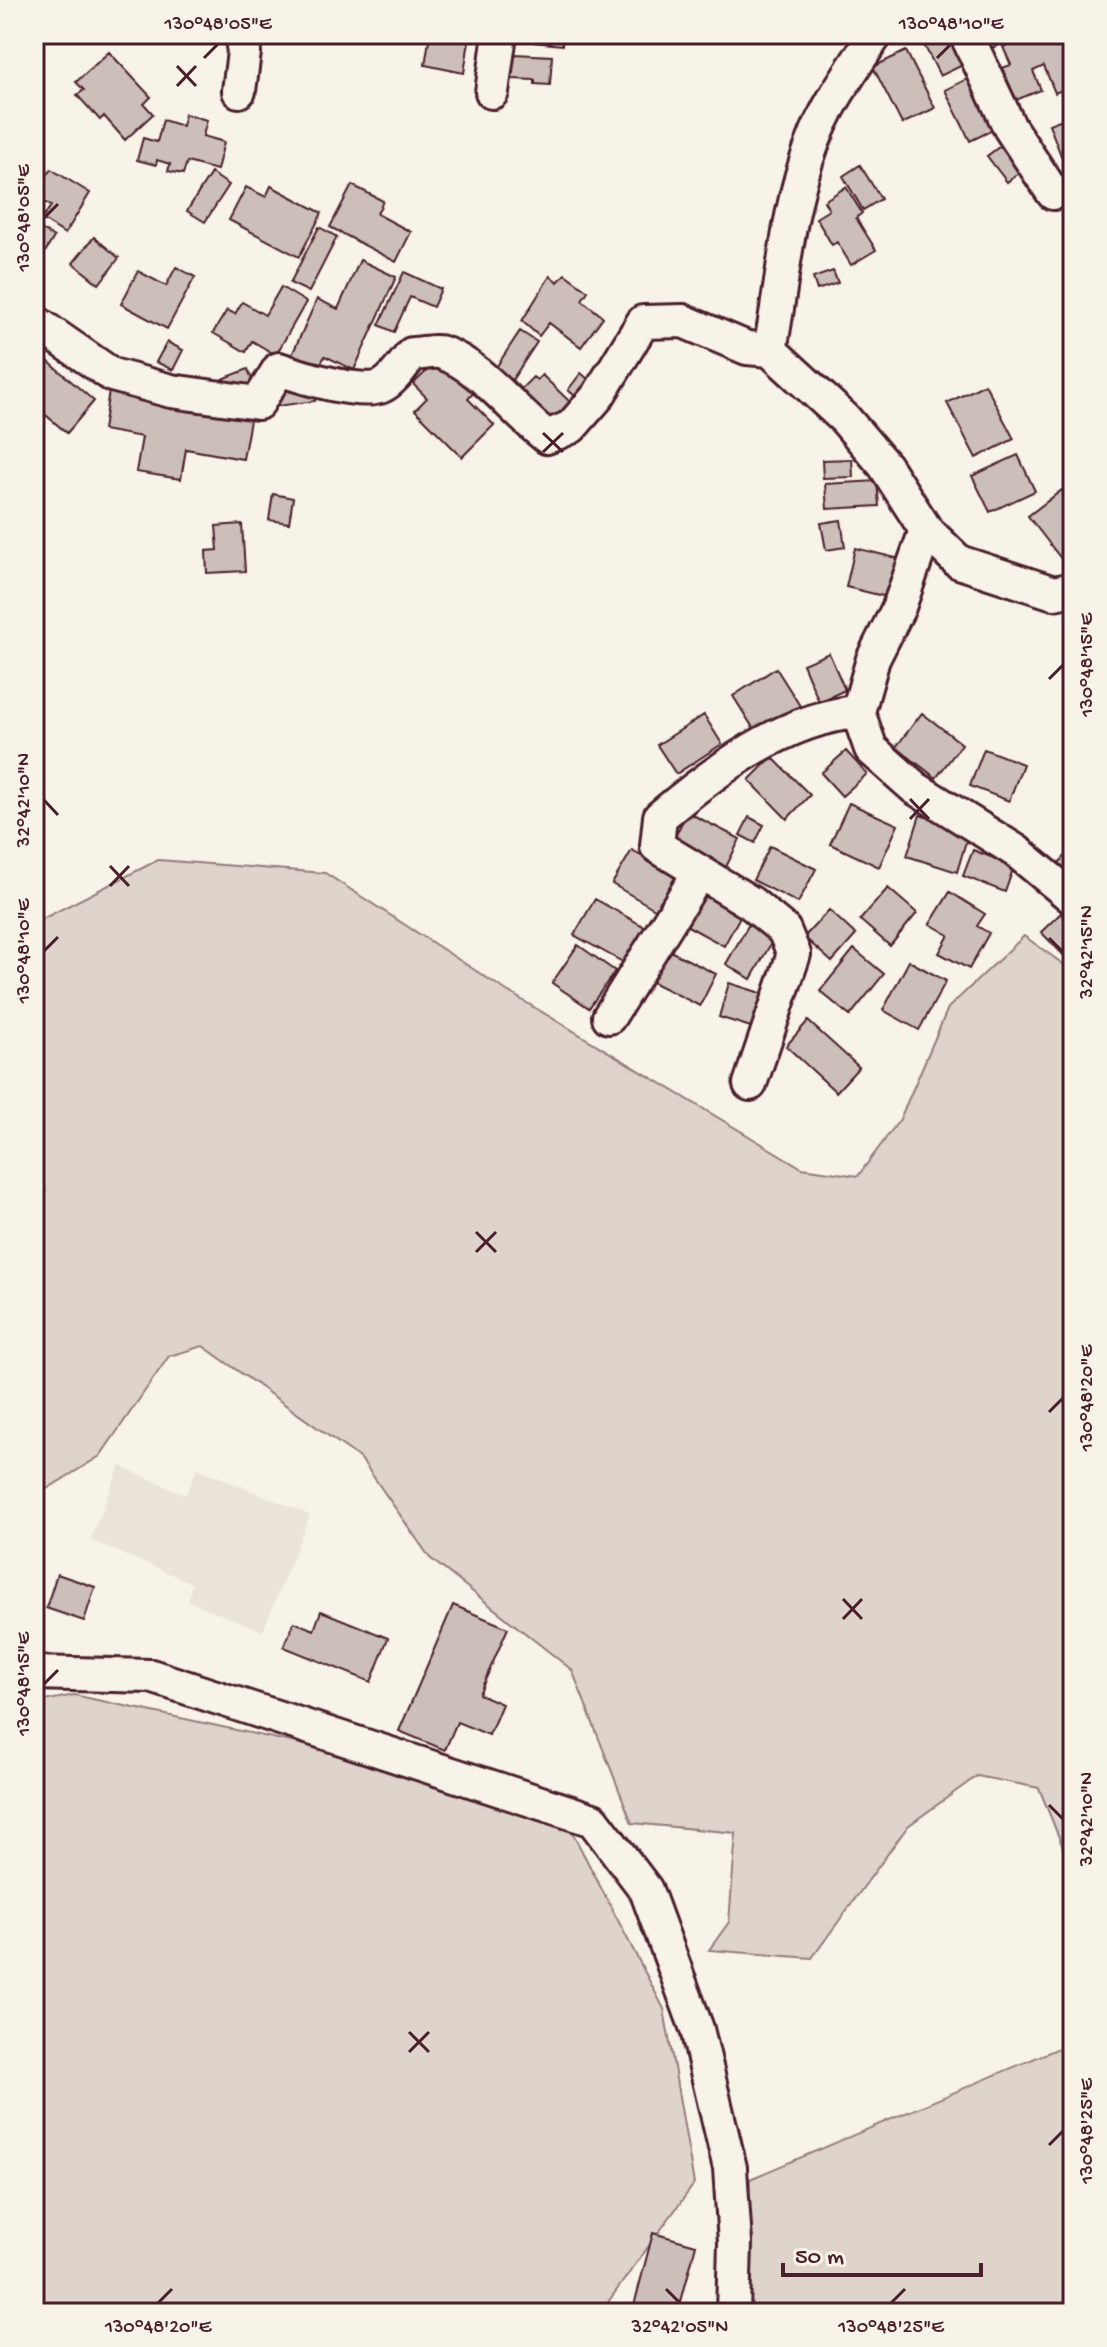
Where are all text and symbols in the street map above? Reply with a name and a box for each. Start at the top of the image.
text: 130°48'05"E [164,14,273,37]
text: 130°48'10"E [898,14,1005,37]
text: 130°48'05"E [14,163,37,272]
text: 130°48'15"E [1077,612,1100,718]
text: 32°42'10"N [14,753,37,848]
text: 130°48'10"E [14,897,37,1004]
text: 32°42'15"N [1077,905,1100,1000]
text: 130°48'20"E [1077,1343,1100,1452]
text: 130°48'15"E [14,1631,37,1737]
text: 32°42'10"N [1077,1772,1100,1867]
text: 130°48'25"E [1077,2077,1100,2185]
scale bar [783,2227,981,2277]
text: 50 m [795,2244,844,2273]
text: 130°48'20"E [104,2317,213,2340]
text: 32°42'05"N [631,2317,728,2340]
text: 130°48'25"E [837,2317,945,2340]

